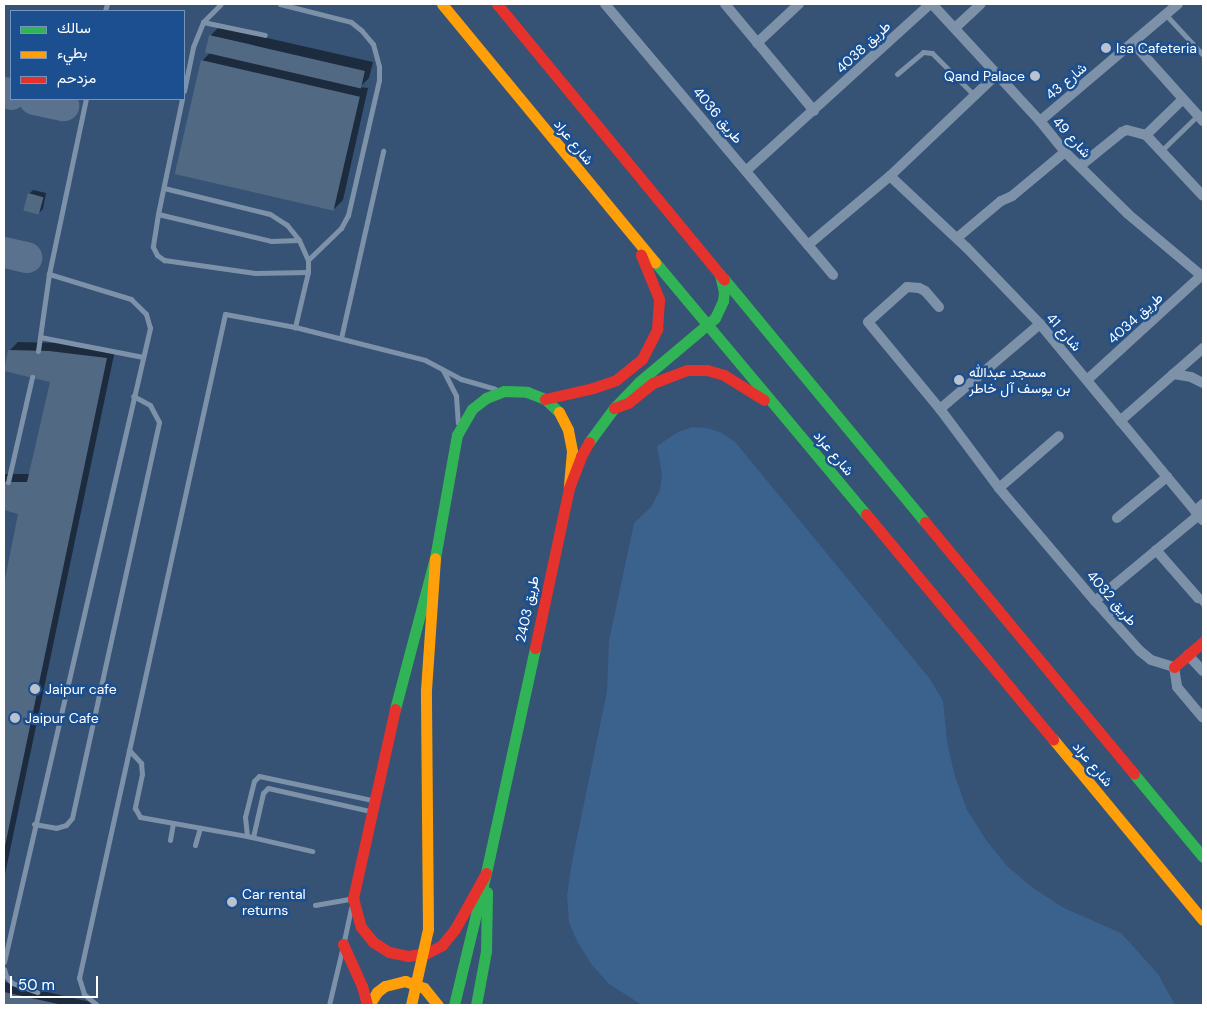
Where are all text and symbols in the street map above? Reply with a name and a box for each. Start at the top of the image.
legend [10,10,185,100]
text: سالك [57,18,91,38]
street label: طريق 4038 [832,18,894,76]
place label: Isa Cafeteria [1116,40,1197,56]
marker: Isa Cafeteria [1100,42,1112,54]
text: بطيء [57,43,87,63]
street label: شارع 43 [1042,59,1090,103]
text: مزدحم [57,68,96,88]
place label: Qand Palace [944,68,1025,84]
marker: Qand Palace [1029,70,1041,82]
street label: طريق 4036 [690,83,746,147]
street label: شارع 49 [1049,113,1095,161]
street label: شارع عراد [551,116,597,168]
street label: طريق 4034 [1104,289,1166,347]
street label: شارع 41 [1043,310,1085,354]
place label: مسجد عبدالله بن يوسف آل خاطر [969,364,1070,397]
marker: مسجد عبدالله بن يوسف آل خاطر [953,374,965,386]
street label: شارع عراد [810,427,858,479]
street label: طريق 4032 [1083,567,1141,629]
street label: طريق 2403 [512,574,542,644]
place label: Jaipur cafe [45,681,117,697]
marker: Jaipur cafe [29,683,41,695]
place label: Jaipur Cafe [25,710,99,726]
marker: Jaipur Cafe [9,712,21,724]
street label: شارع عراد [1069,738,1117,790]
place label: Car rental returns [242,886,306,919]
marker: Car rental returns [226,896,238,908]
scale bar [12,966,100,998]
text: 50 m [18,975,55,995]

